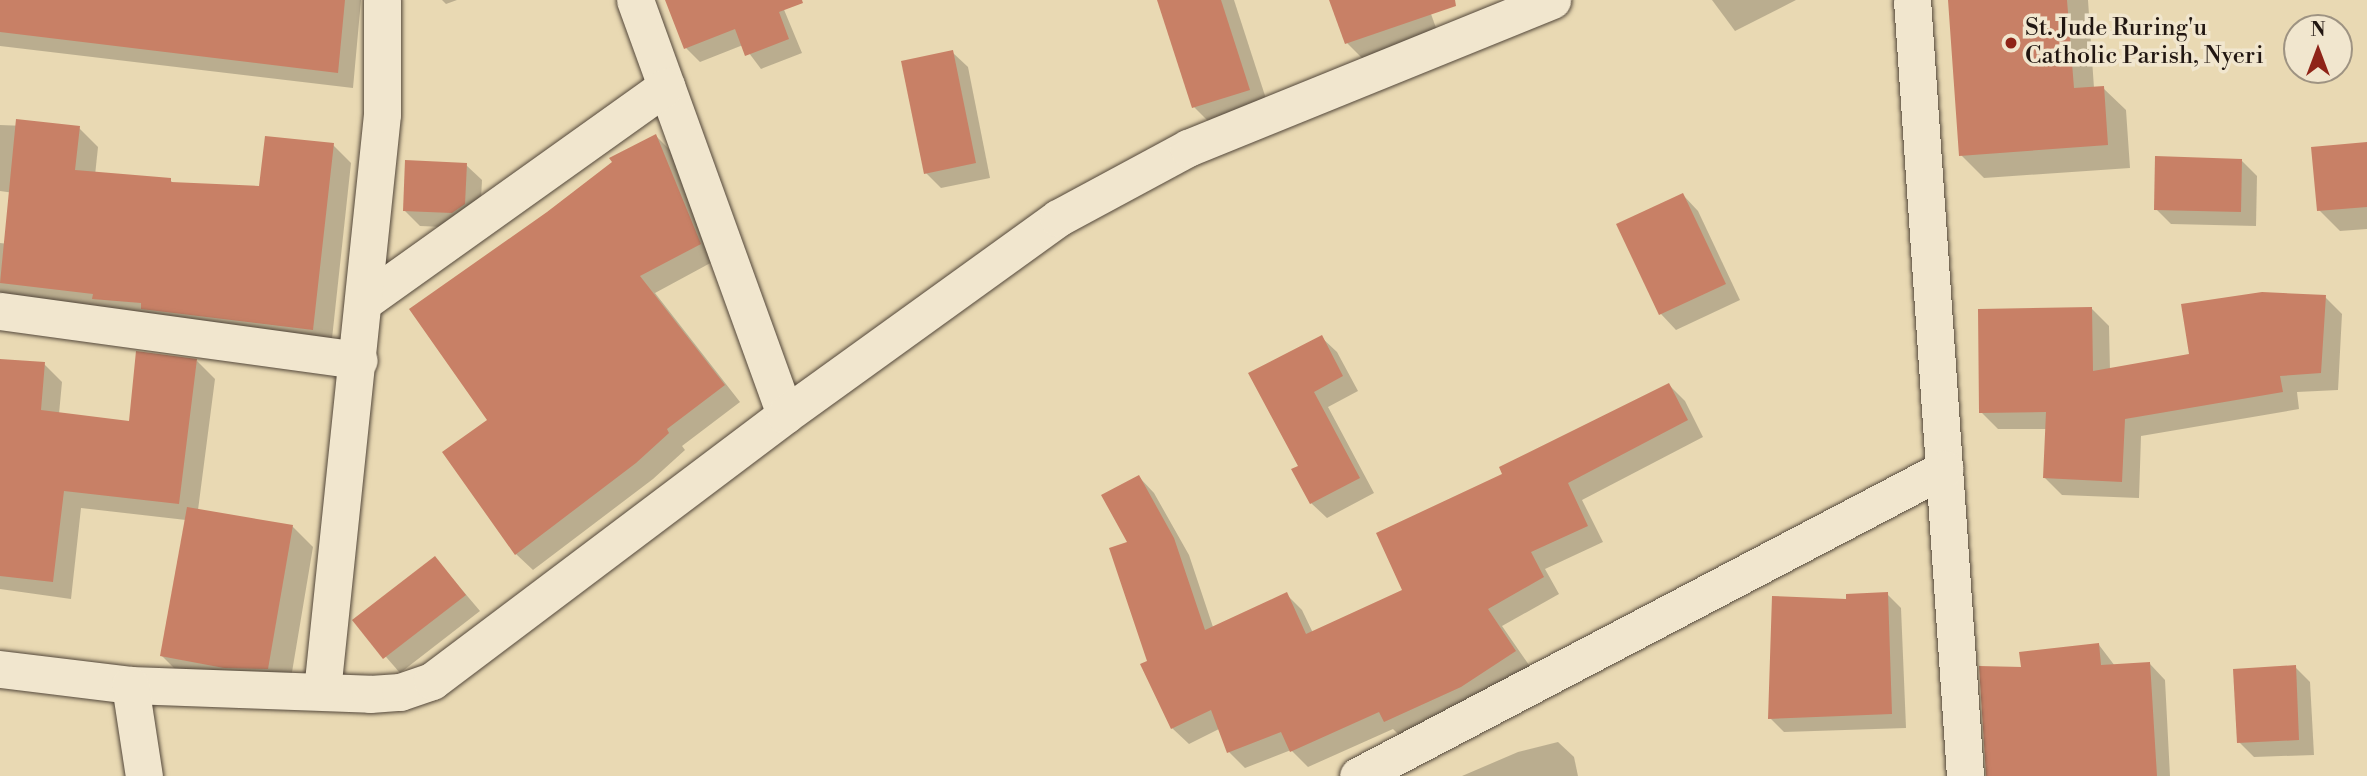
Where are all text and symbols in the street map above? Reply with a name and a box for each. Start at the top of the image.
north arrow [2283,14,2353,84]
place label: St. Jude Ruring'u Catholic Parish, Nyeri [2025,15,2264,71]
text: N [2310,18,2326,42]
marker: St. Jude Ruring'u Catholic Parish, Nyeri [2003,35,2019,51]

